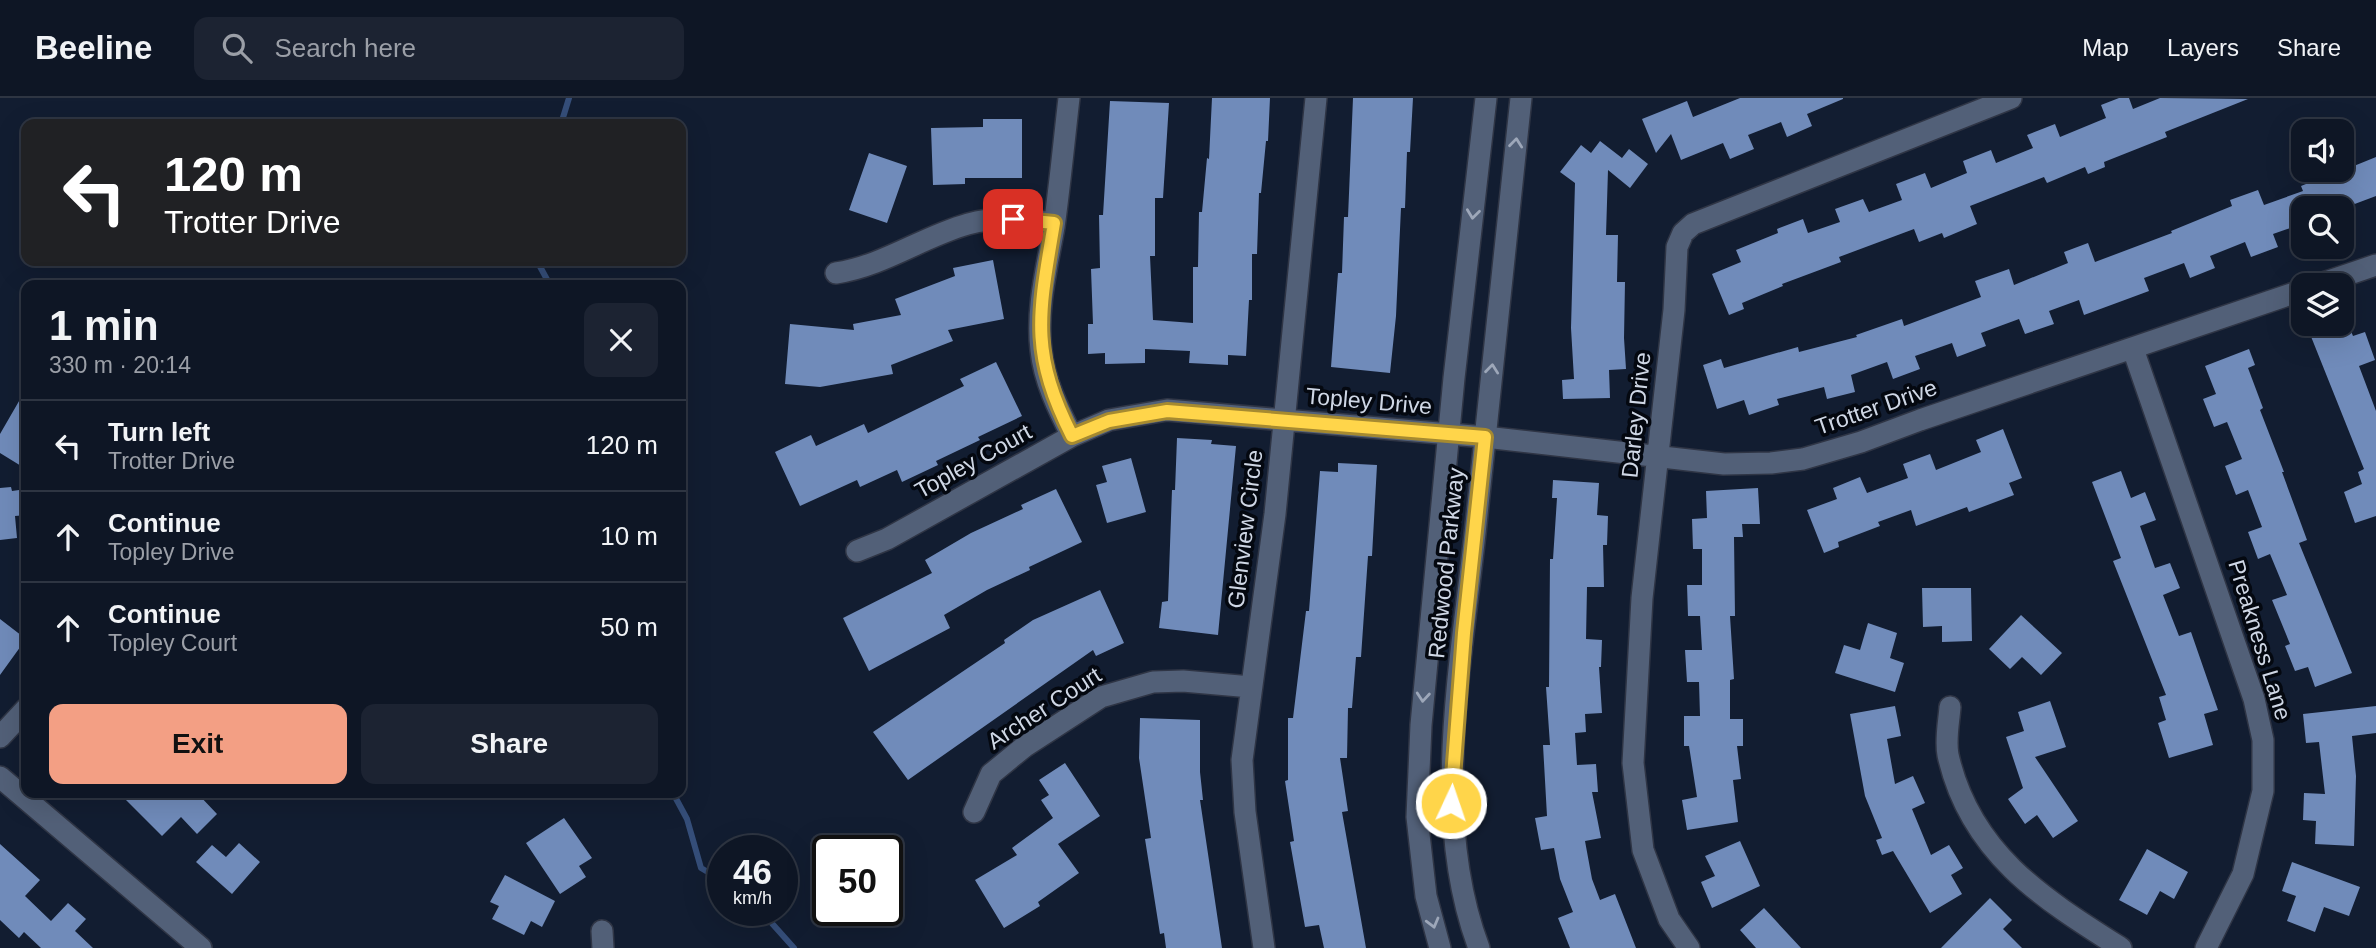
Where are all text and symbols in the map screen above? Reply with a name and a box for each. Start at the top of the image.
search box [194,17,684,80]
text: Beeline [35,29,152,66]
icon: search [218,29,256,67]
text: Search here [274,33,416,63]
text: Map [2082,34,2129,61]
text: Layers [2167,34,2239,61]
text: Share [2277,34,2341,61]
map controls [2291,119,2354,336]
button: sound [2291,119,2354,182]
one-way arrow [1509,137,1524,148]
icon: left [49,147,140,238]
text: 120 m [164,147,303,201]
pin [983,189,1043,249]
button: search [2291,196,2354,259]
icon: arrive [994,200,1032,238]
text: Trotter Drive [164,204,341,240]
one-way arrow [1465,209,1480,220]
button: layers [2291,273,2354,336]
text: 1 min [49,302,159,349]
button: close [584,303,658,377]
street label: Darley Drive [1616,351,1656,479]
text: 330 m · 20:14 [49,352,191,378]
one-way arrow [1485,363,1500,375]
street label: Trotter Drive [1812,374,1940,440]
street label: Topley Drive [1305,383,1433,419]
text: Turn left [108,417,210,447]
street label: Topley Court [910,418,1036,504]
icon: left [49,427,87,465]
text: 120 m [586,430,658,460]
text: Trotter Drive [108,448,235,474]
street label: Glenview Circle [1222,448,1268,610]
street label: Redwood Parkway [1423,466,1469,660]
text: Continue [108,508,221,538]
icon: ahead [49,518,87,556]
text: 10 m [600,521,658,551]
text: Topley Drive [108,539,235,565]
street label: Preakness Lane [2223,557,2297,723]
text: Continue [108,599,221,629]
icon: ahead [49,609,87,647]
text: 50 m [600,612,658,642]
text: Topley Court [108,630,237,656]
street label: Archer Court [982,661,1106,754]
one-way arrow [1416,692,1431,703]
button: Exit [49,704,347,784]
button: Share [361,704,658,784]
position arrow [1414,766,1488,840]
speed limit sign: 50 [812,835,903,926]
text: 46 [733,852,772,891]
text: km/h [733,888,772,908]
one-way arrow [1425,917,1440,929]

